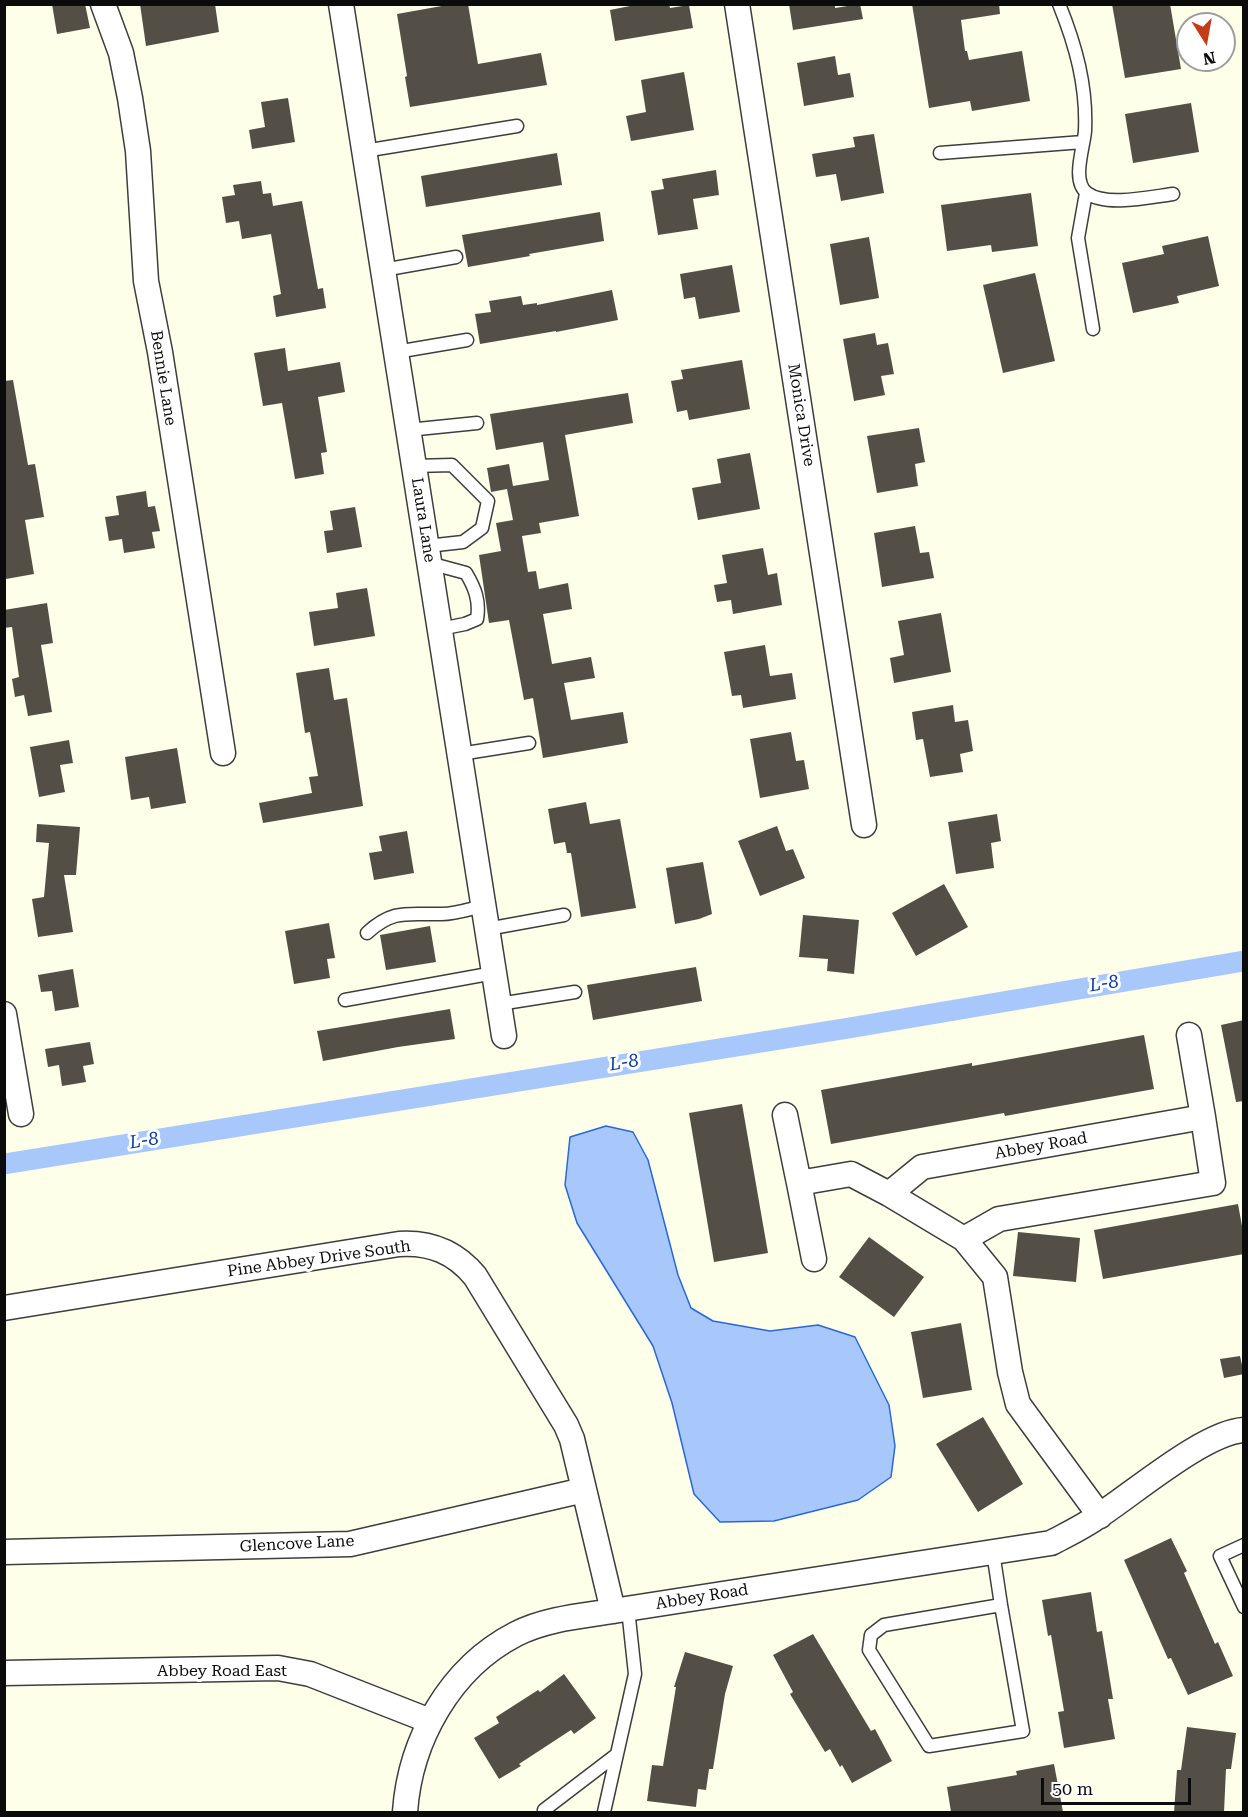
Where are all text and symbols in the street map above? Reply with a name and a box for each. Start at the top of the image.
north arrow [1176,12,1236,72]
text: N [1201,48,1217,69]
street label: Bennie Lane [146,329,180,427]
street label: Monica Drive [783,362,819,468]
street label: Laura Lane [407,476,439,564]
water label: L-8 [1088,971,1120,997]
water label: L-8 [608,1050,640,1076]
water label: L-8 [128,1128,160,1154]
street label: Abbey Road [993,1128,1089,1164]
street label: Pine Abbey Drive South [226,1237,412,1281]
street label: Glencove Lane [239,1531,355,1557]
street label: Abbey Road [654,1580,750,1614]
street label: Abbey Road East [157,1661,287,1681]
scale bar [1044,1766,1194,1804]
text: 50 m [1052,1778,1093,1799]

